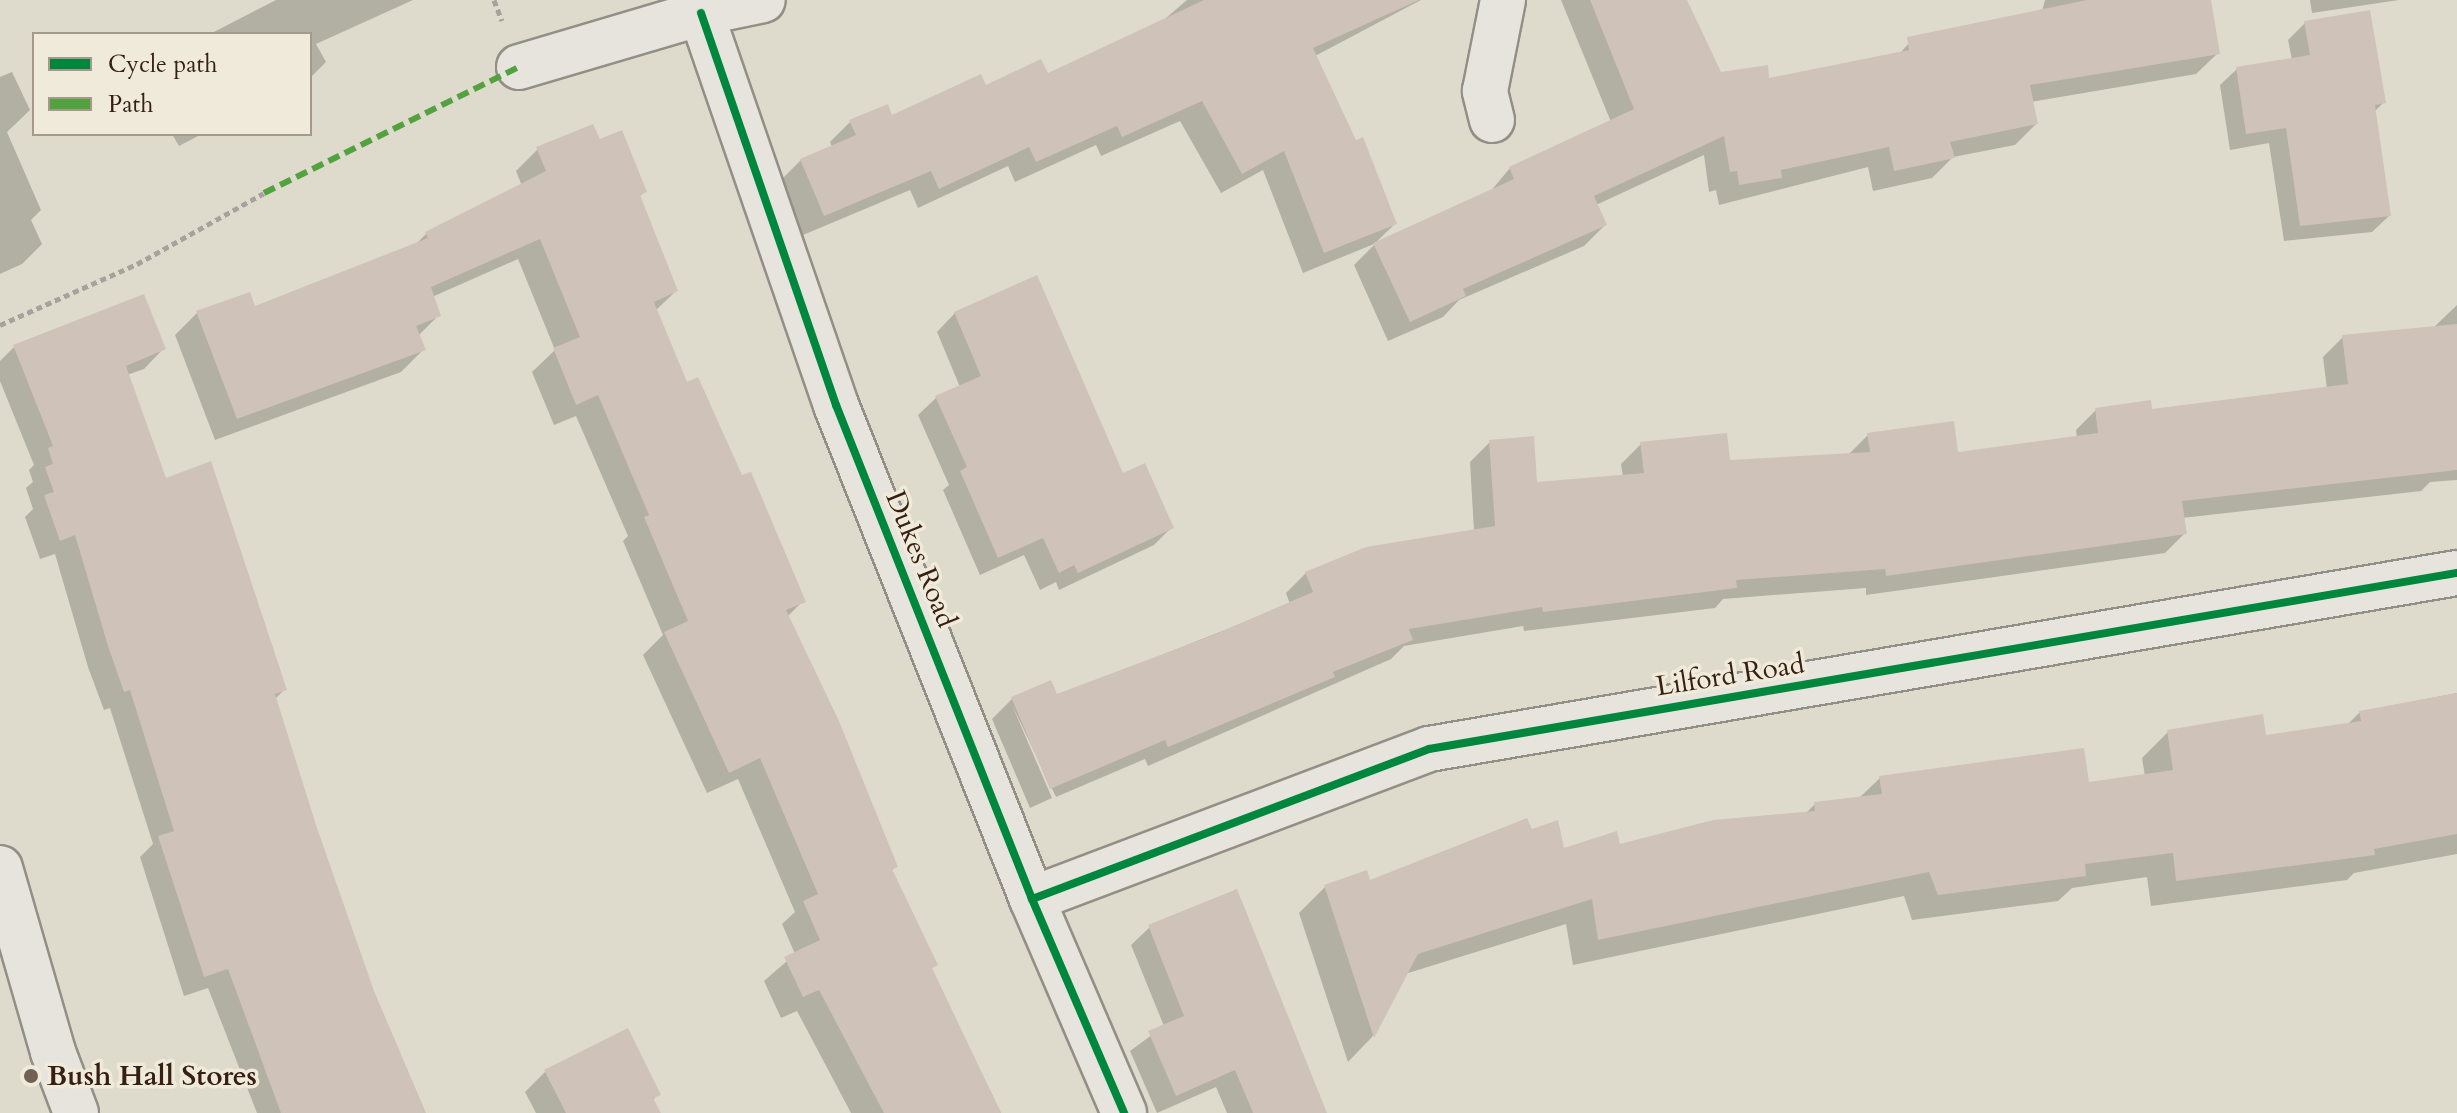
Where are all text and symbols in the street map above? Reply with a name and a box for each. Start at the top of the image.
legend [32,32,312,136]
text: Cycle path [108,48,217,81]
text: Path [108,88,153,121]
street label: Dukes Road [878,486,964,632]
street label: Lilford Road [1653,647,1807,703]
place label: Bush Hall Stores [47,1059,257,1093]
marker: Bush Hall Stores [22,1067,40,1085]

